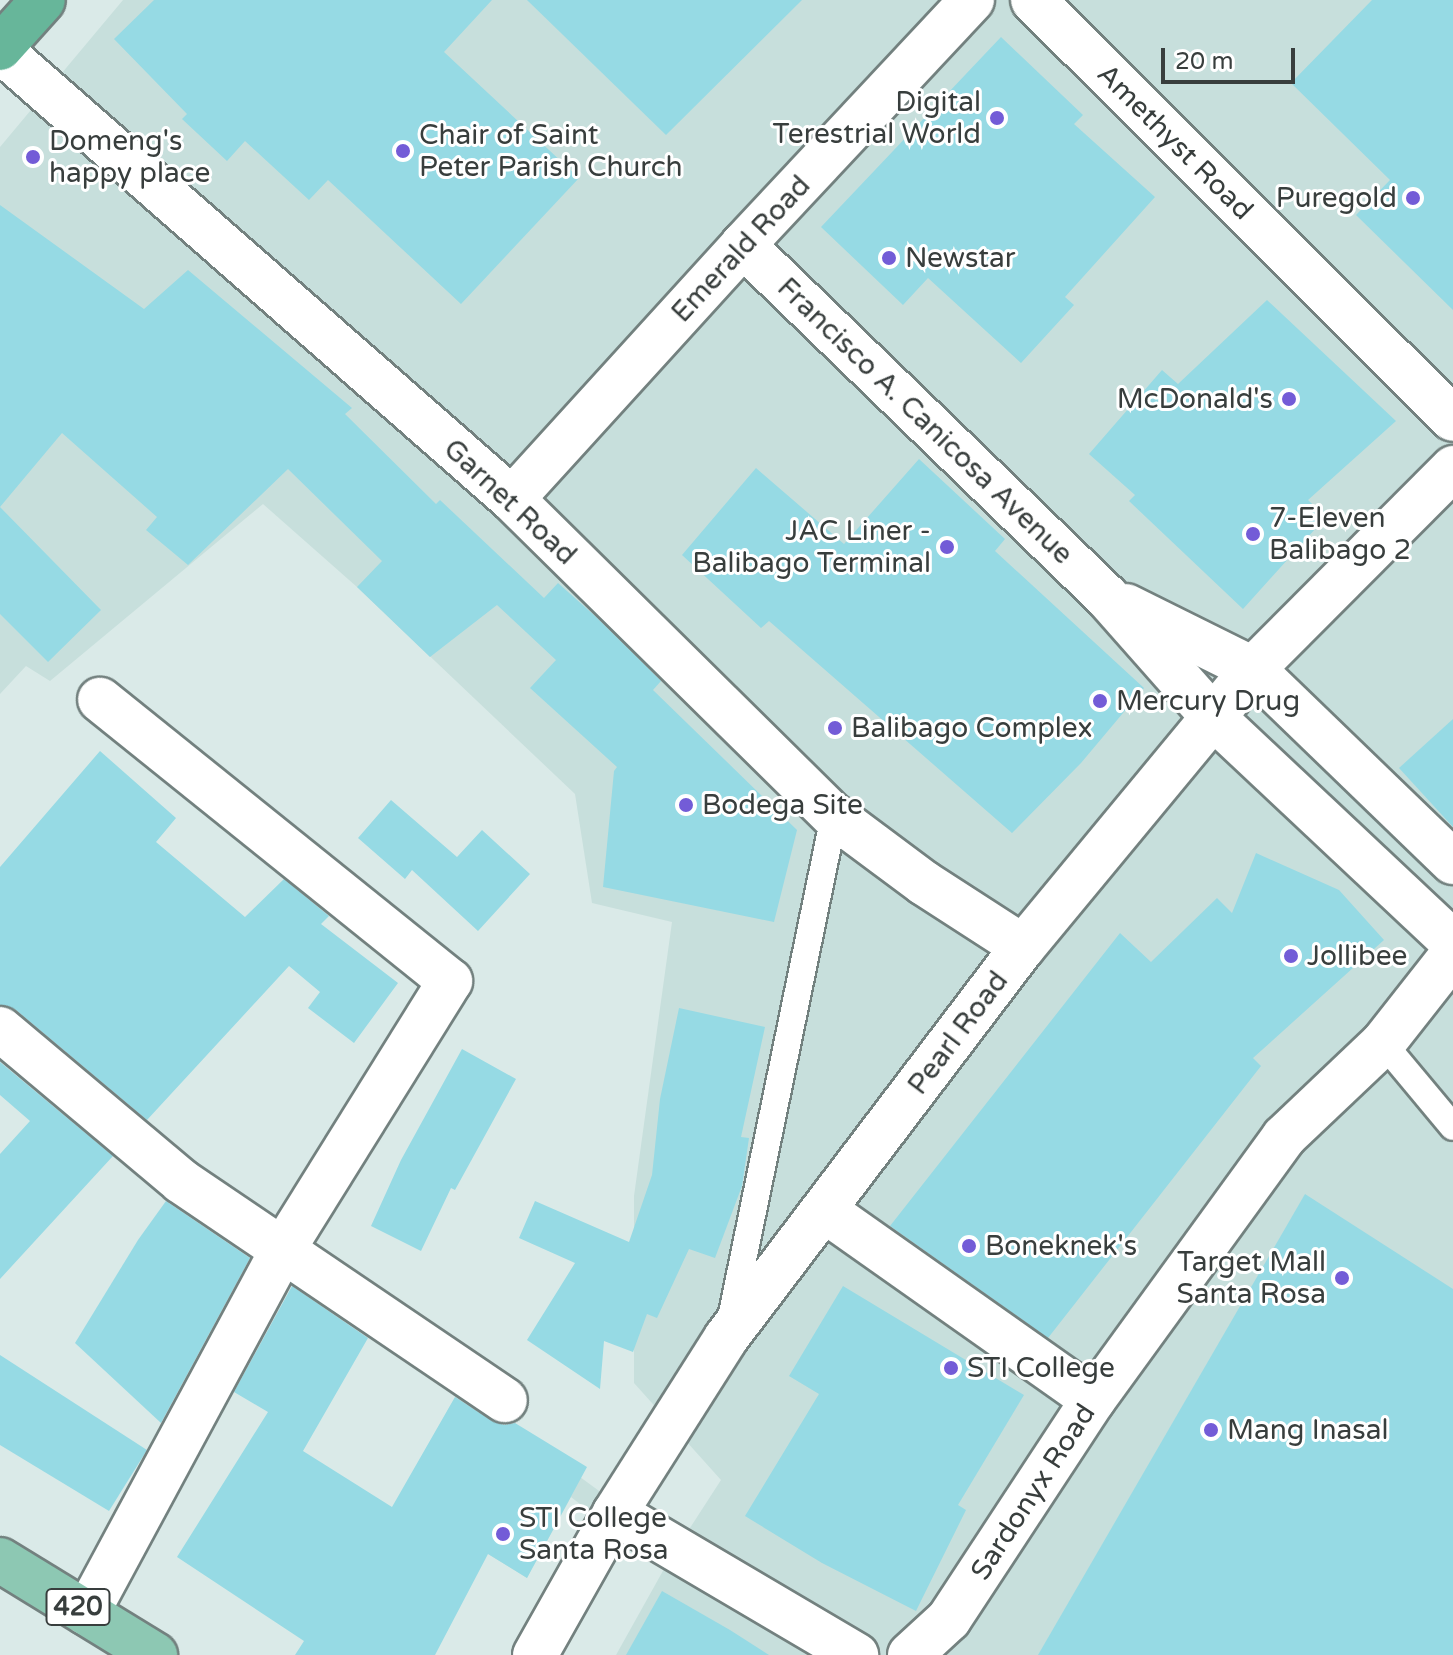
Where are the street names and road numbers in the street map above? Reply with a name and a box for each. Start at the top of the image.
street label: Amethyst Road [1090,57,1260,227]
street label: Emerald Road [665,169,817,329]
street label: Francisco A. Canicosa Avenue [770,271,1080,571]
street label: Garnet Road [437,432,583,572]
street label: Pearl Road [901,965,1015,1101]
street label: Sardonyx Road [964,1398,1102,1586]
road number: 420 [44,1585,112,1629]

